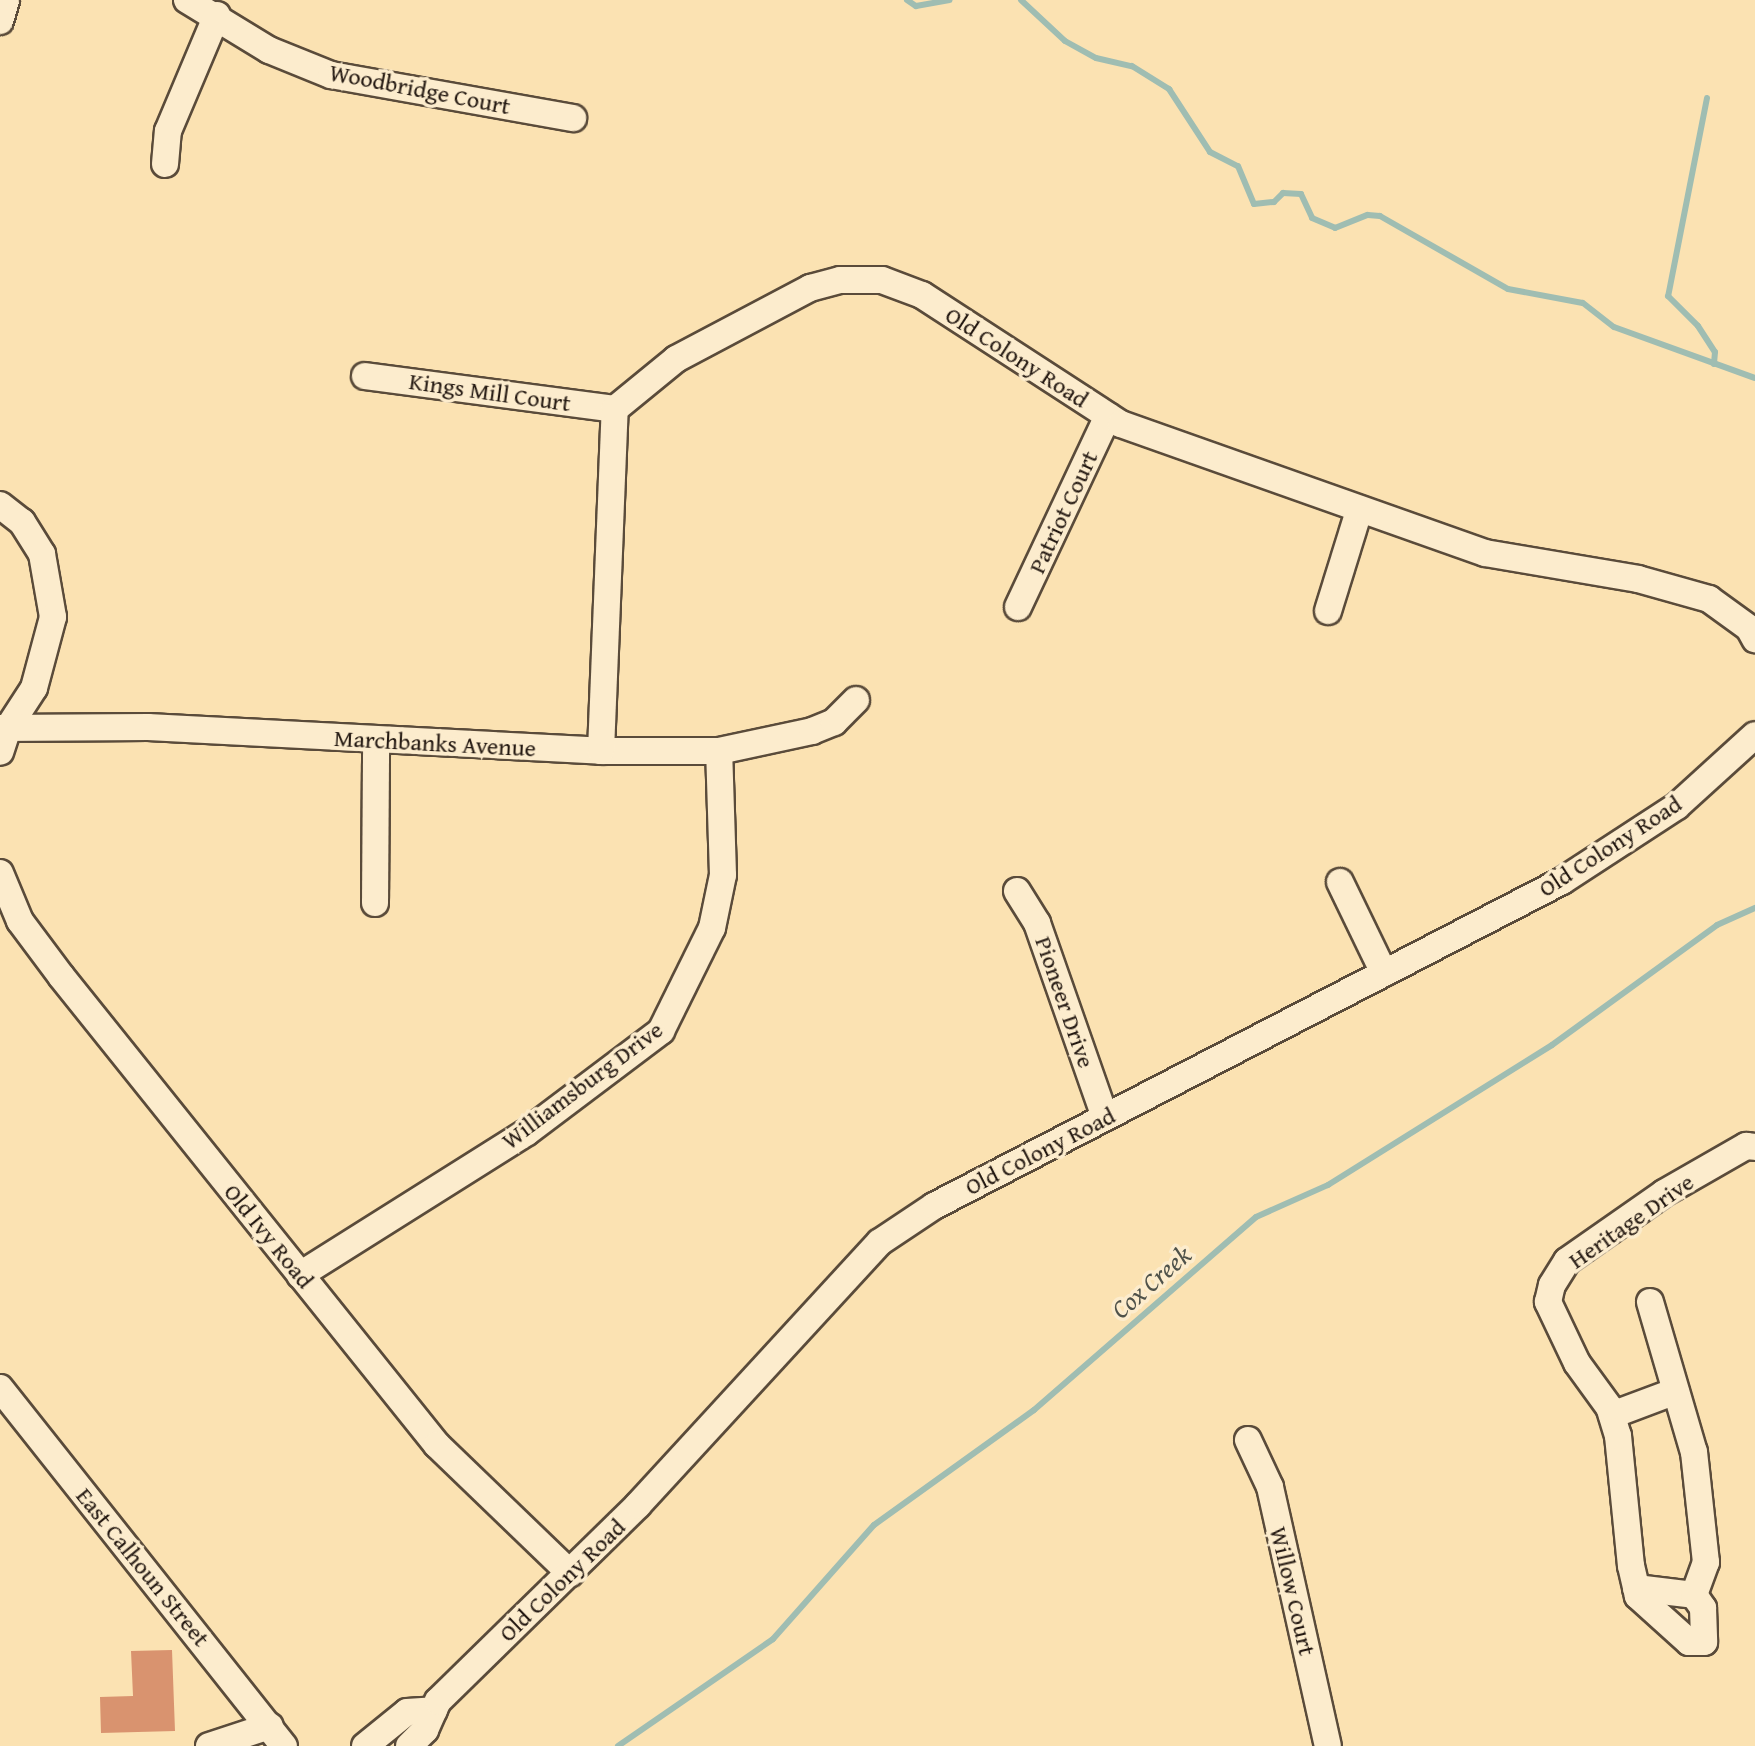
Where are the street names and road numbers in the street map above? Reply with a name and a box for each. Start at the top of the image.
street label: Woodbridge Court [327,57,513,121]
street label: Old Colony Road [940,300,1094,414]
street label: Kings Mill Court [407,366,573,418]
street label: Patriot Court [1022,446,1104,578]
street label: Marchbanks Avenue [333,723,537,763]
street label: Old Colony Road [1533,789,1687,903]
street label: Pioneer Drive [1029,933,1101,1071]
street label: Williamsburg Drive [496,1015,668,1155]
street label: Old Colony Road [960,1101,1120,1201]
street label: Heritage Drive [1563,1167,1699,1275]
street label: Old Ivy Road [218,1178,320,1294]
street label: East Calhoun Street [70,1482,216,1652]
street label: Old Colony Road [493,1512,631,1648]
street label: Willow Court [1264,1524,1322,1658]

